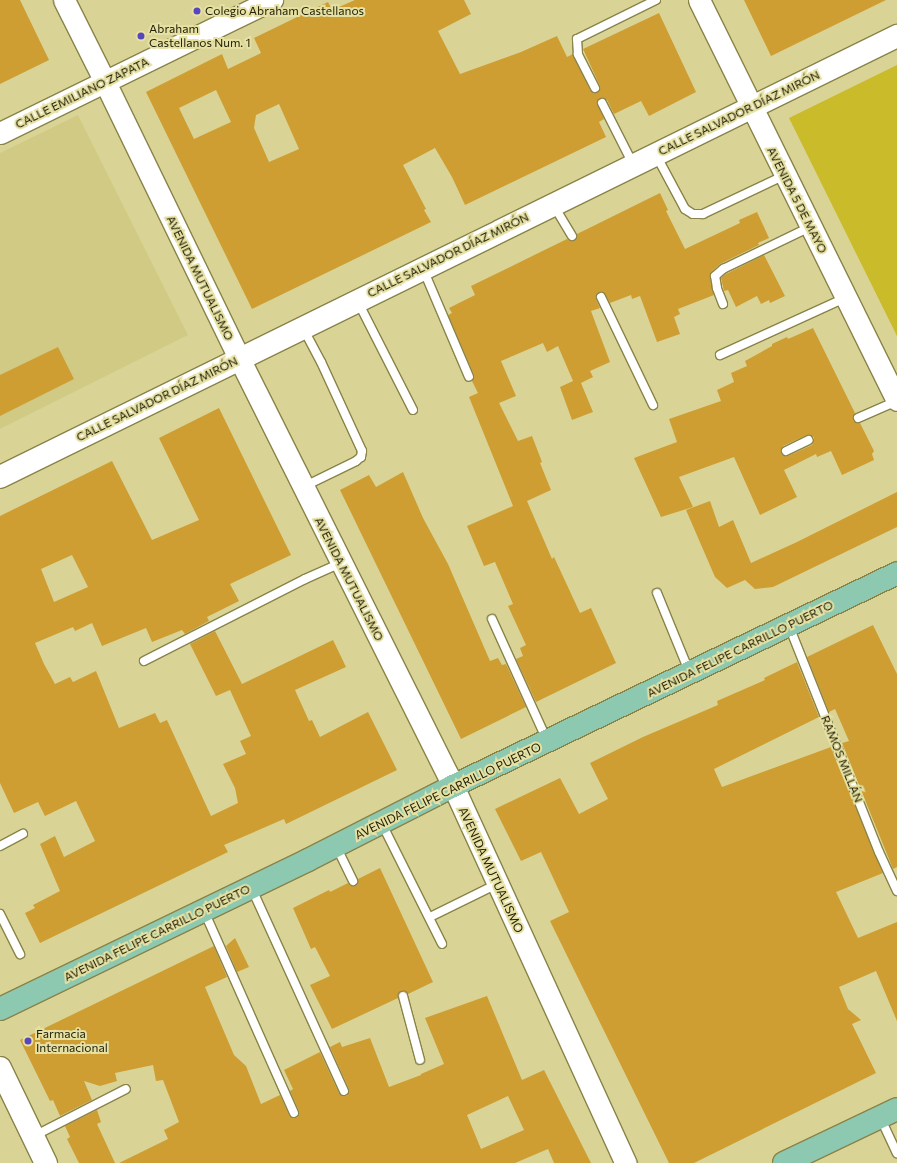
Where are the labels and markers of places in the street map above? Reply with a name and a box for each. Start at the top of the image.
place label: Colegio Abraham Castellanos [205,4,364,18]
marker: Colegio Abraham Castellanos [192,6,202,16]
place label: Abraham Castellanos Num. 1 [149,22,251,50]
marker: Abraham Castellanos Num. 1 [136,31,146,41]
place label: Farmacia Internacional [36,1027,108,1055]
marker: Farmacia Internacional [23,1036,33,1046]

